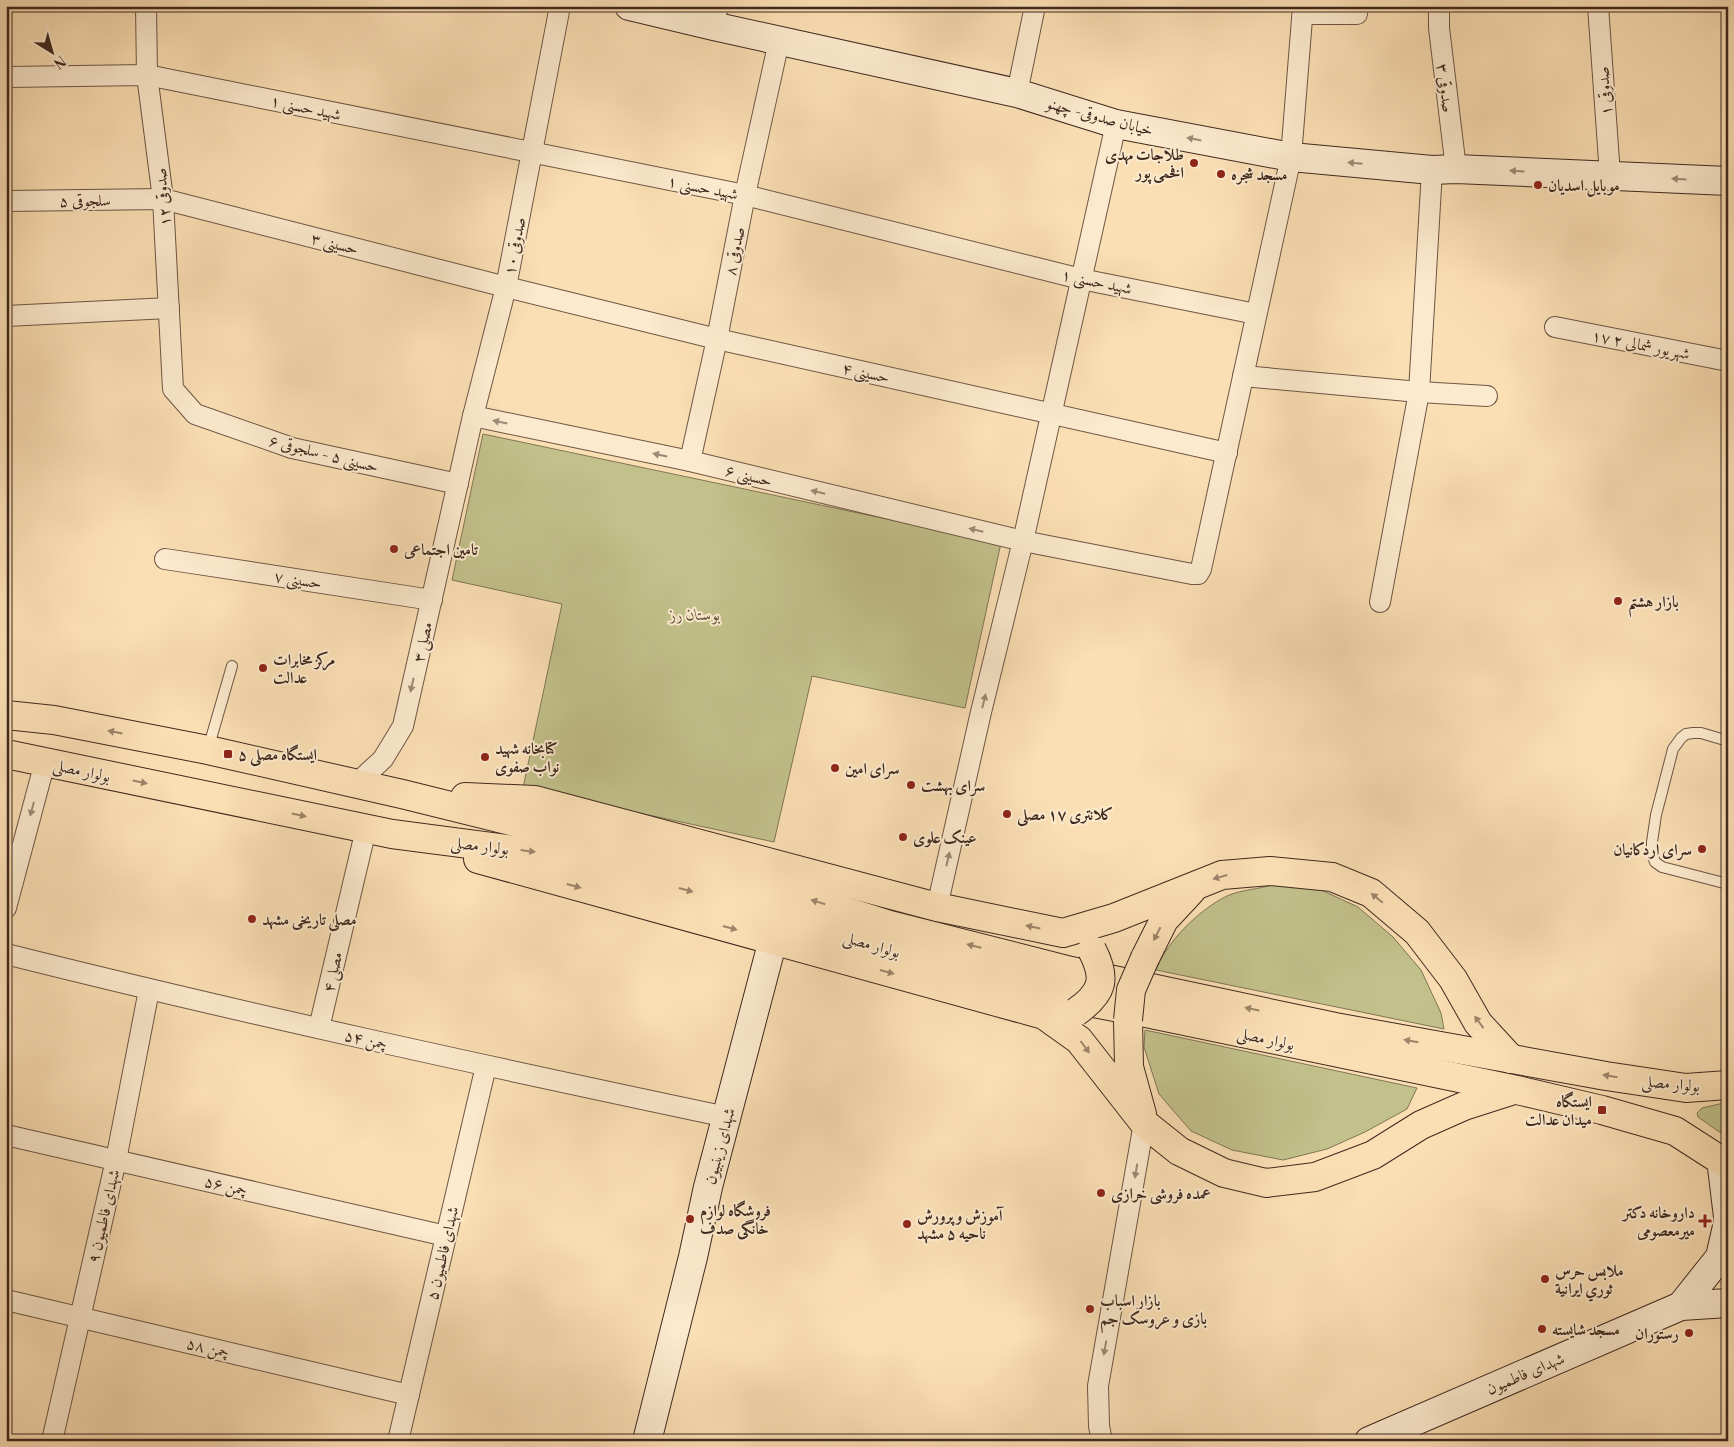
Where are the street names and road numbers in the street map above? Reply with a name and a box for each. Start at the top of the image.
street label: صدوقی ۳ [1432,62,1458,114]
street label: صدوقی ۱ [1593,66,1617,116]
street label: شهید حسنی ۱ [269,91,343,126]
street label: خیابان صدوقی- چهنو [1042,93,1155,141]
street label: صدوقی ۱۲ [150,167,176,227]
street label: شهید حسنی ۱ [666,171,740,206]
street label: سلجوقی ۵ [59,191,111,211]
street label: صدوقی ۱۰ [500,216,530,277]
street label: صدوقی ۸ [720,225,749,277]
street label: حسینی ۳ [309,228,360,260]
street label: شهید حسنی ۱ [1060,265,1134,300]
street label: ۱۷ شهریور شمالی ۲ [1590,326,1692,364]
street label: حسینی ۴ [840,358,891,389]
street label: حسینی ۵ - سلجوقی ۶ [267,431,381,478]
street label: حسینی ۶ [723,460,774,492]
street label: حسینی ۷ [273,566,323,595]
street label: مصلی ۳ [409,620,438,665]
street label: بولوار مصلی [51,755,112,788]
street label: بولوار مصلی [450,833,510,860]
street label: بولوار مصلی [841,927,903,964]
street label: مصلی ۴ [319,950,348,995]
street label: بولوار مصلی [1235,1023,1296,1056]
street label: چمن ۵۴ [342,1025,389,1056]
street label: بولوار مصلی [1641,1071,1701,1098]
street label: شهدای زینبیون [700,1106,740,1187]
street label: شهدای فاطمیون ۹ [83,1167,124,1265]
street label: چمن ۵۶ [202,1171,249,1202]
street label: شهدای فاطمیون ۵ [422,1204,463,1302]
street label: چمن ۵۸ [184,1333,231,1364]
street label: شهدای فاطمیون [1483,1349,1567,1399]

